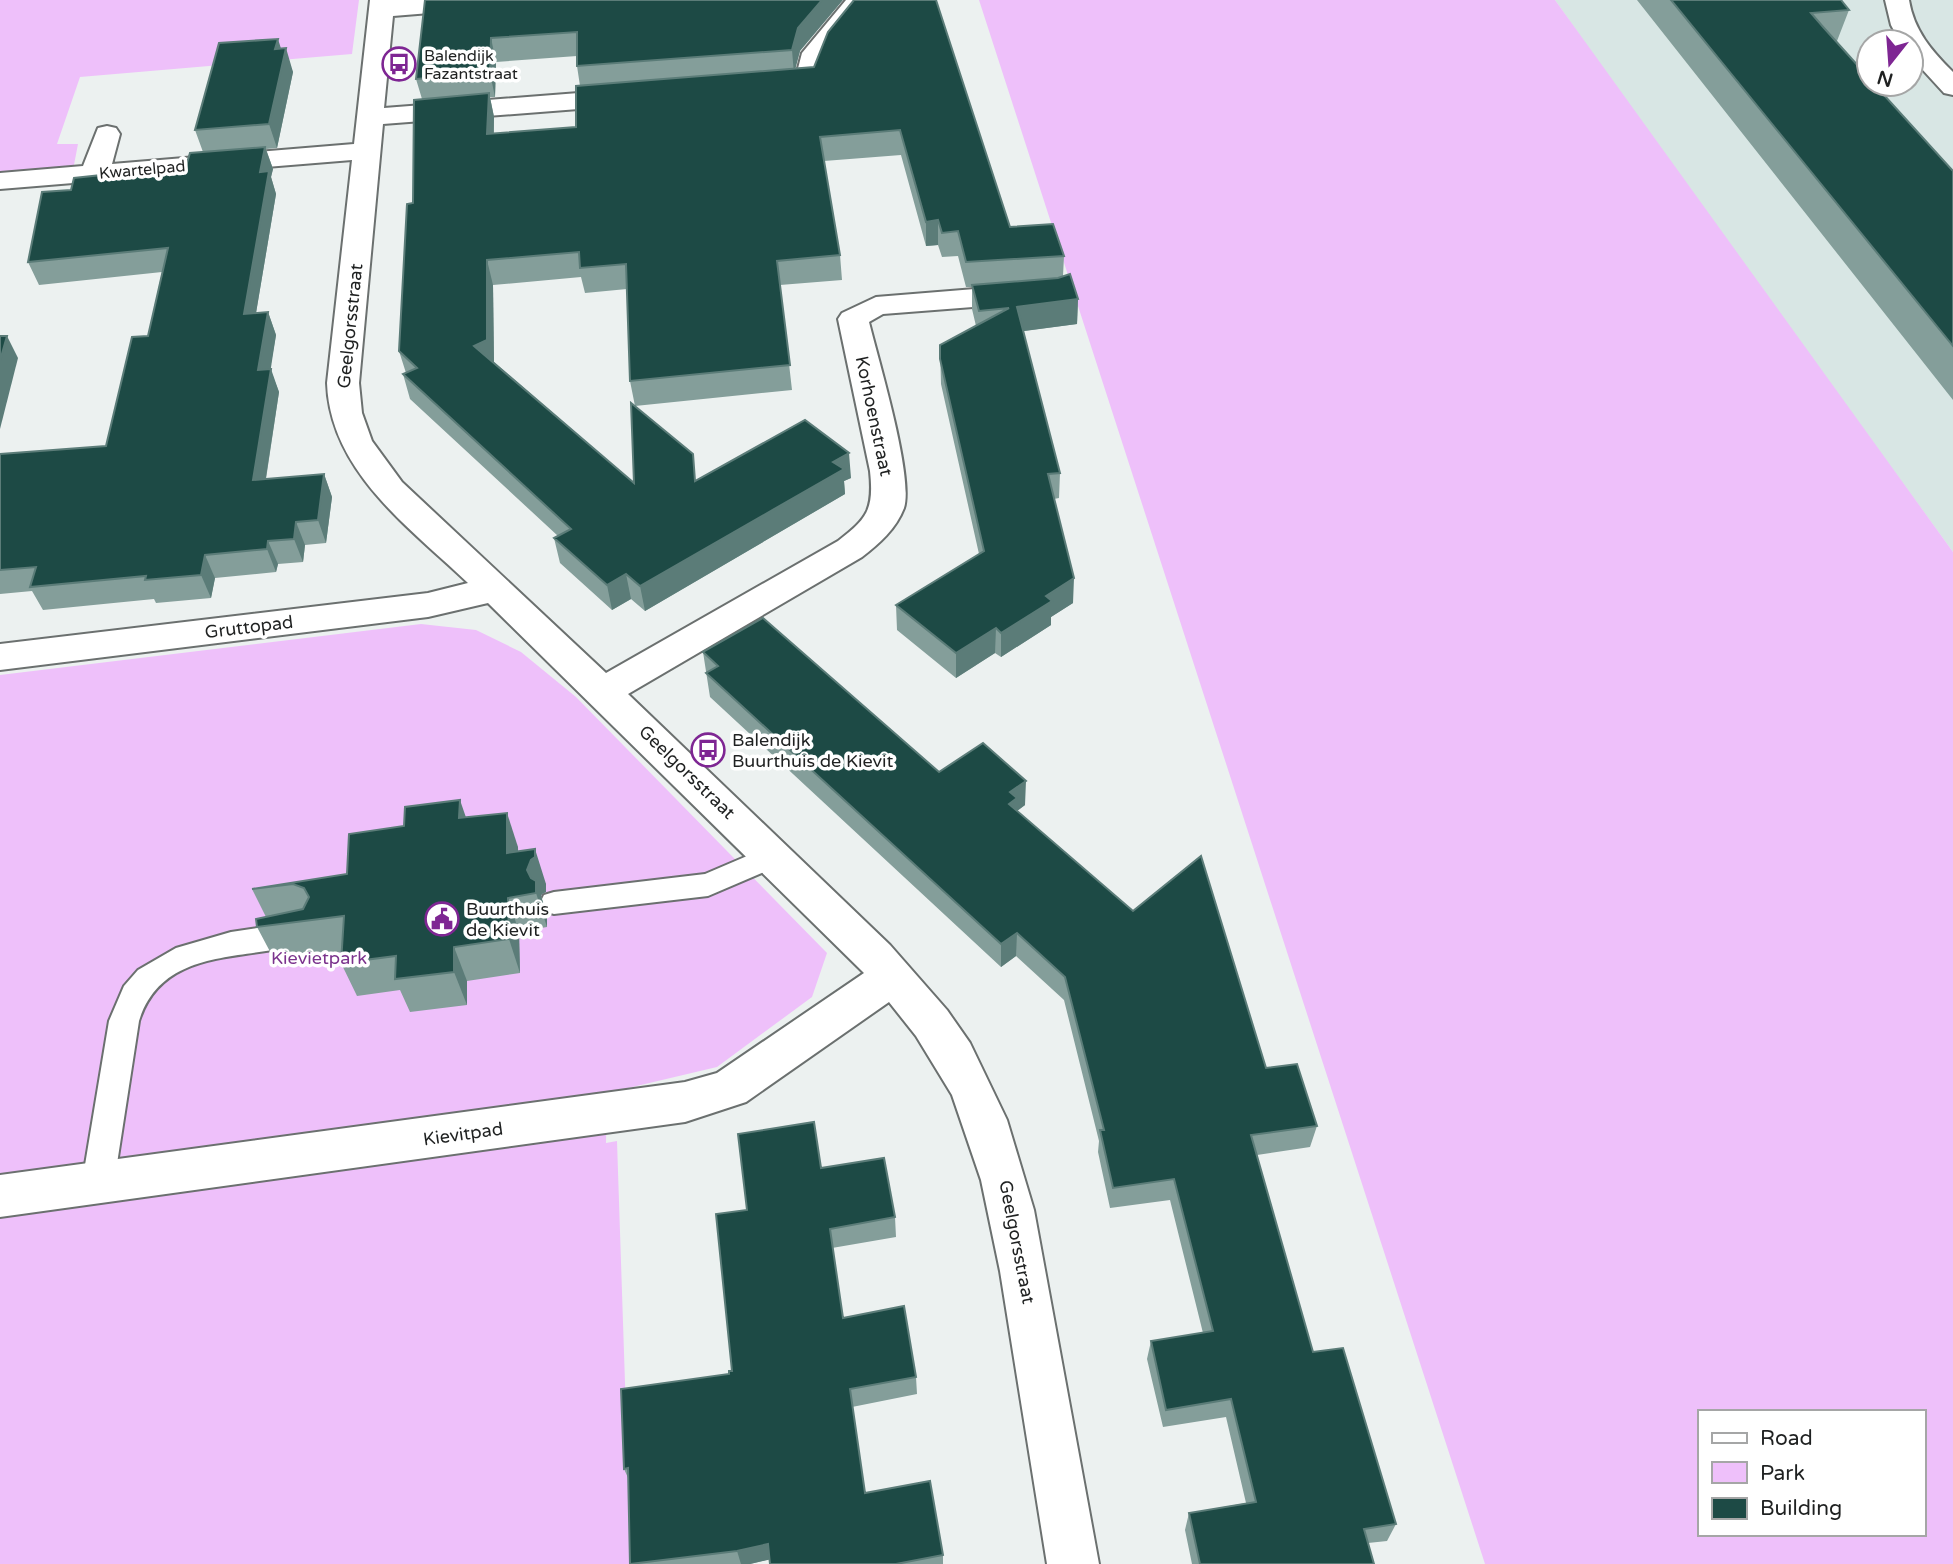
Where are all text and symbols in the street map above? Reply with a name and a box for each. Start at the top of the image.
north arrow [1855,28,1925,98]
bus stop icon: Balendijk Fazantstraat [380,45,418,83]
place label: Balendijk Fazantstraat [424,46,518,84]
text: N [1875,66,1896,91]
street label: Kwartelpad [98,156,186,184]
street label: Geelgorsstraat [332,262,368,390]
street label: Korhoenstraat [851,354,897,478]
street label: Gruttopad [204,611,294,643]
street label: Geelgorsstraat [634,720,740,824]
place label: Balendijk Buurthuis de Kievit [732,729,894,772]
bus stop icon: Balendijk Buurthuis de Kievit [689,731,727,769]
place label: Buurthuis de Kievit [466,898,549,941]
public building icon: Buurthuis de Kievit [423,900,461,938]
park label: Kievietpark [271,947,367,969]
street label: Kievitpad [422,1118,504,1150]
street label: Geelgorsstraat [994,1178,1040,1306]
legend [1698,1410,1925,1536]
text: Road [1760,1426,1813,1451]
text: Park [1760,1461,1805,1486]
text: Building [1760,1496,1842,1521]

